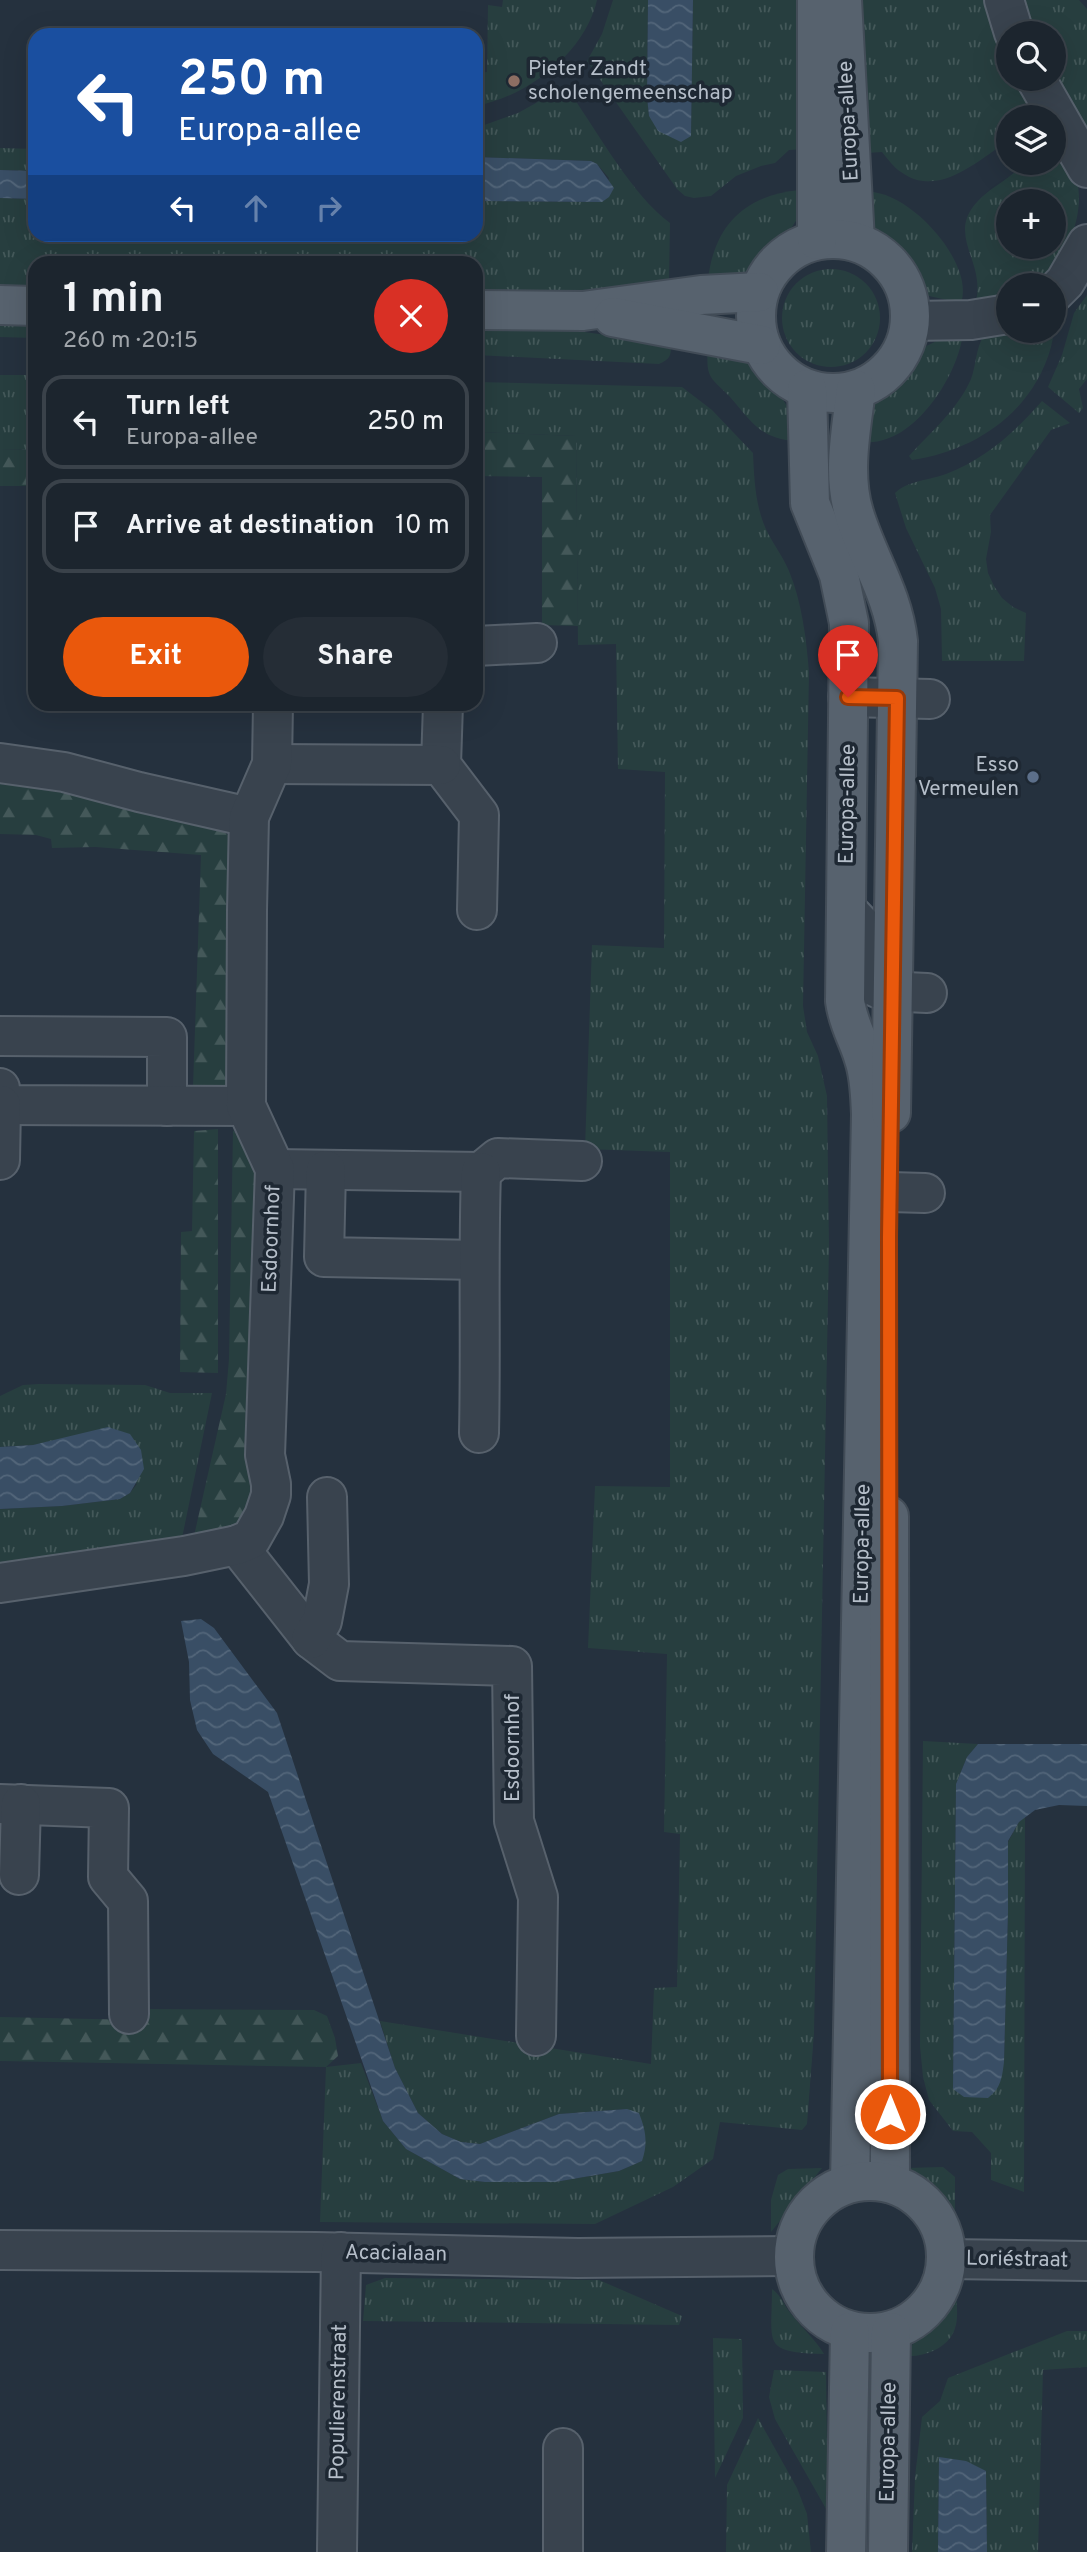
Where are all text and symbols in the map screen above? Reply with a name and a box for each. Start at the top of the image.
map controls [996,21,1066,343]
button: search [996,21,1066,91]
text: 250 m [178,51,325,113]
icon: left [63,56,154,147]
place label: Pieter Zandt scholengemeenschap [528,56,733,107]
street label: Europa-allee [832,60,866,182]
marker: Pieter Zandt scholengemeenschap [506,73,522,89]
button: layers [996,105,1066,175]
text: Europa-allee [178,112,362,152]
icon: left [164,189,202,227]
icon: ahead [237,189,275,227]
icon: right [310,189,348,227]
button: + [996,189,1066,259]
button: − [996,273,1066,343]
text: 1 min [63,274,164,327]
button: close [374,279,448,353]
text: 260 m · 20:15 [63,327,198,356]
text: Turn left [126,391,230,424]
icon: left [67,403,105,441]
text: 250 m [367,406,444,439]
text: Europa-allee [126,424,258,453]
icon: arrive [67,507,105,545]
text: Arrive at destination [126,510,374,543]
text: 10 m [395,510,450,543]
button: Exit [63,617,249,697]
button: Share [263,617,448,697]
pin [818,625,878,697]
icon: arrive [829,636,867,674]
street label: Europa-allee [833,744,863,864]
place label: Esso Vermeulen [918,752,1019,803]
marker: Esso Vermeulen [1025,769,1041,785]
street label: Esdoornhof [257,1185,287,1293]
street label: Europa-allee [848,1484,878,1604]
street label: Esdoornhof [500,1694,527,1802]
position arrow [853,2077,927,2151]
street label: Acacialaan [345,2240,447,2268]
street label: Loriéstraat [966,2246,1068,2274]
street label: Populierenstraat [324,2324,354,2480]
street label: Europa-allee [874,2382,904,2502]

